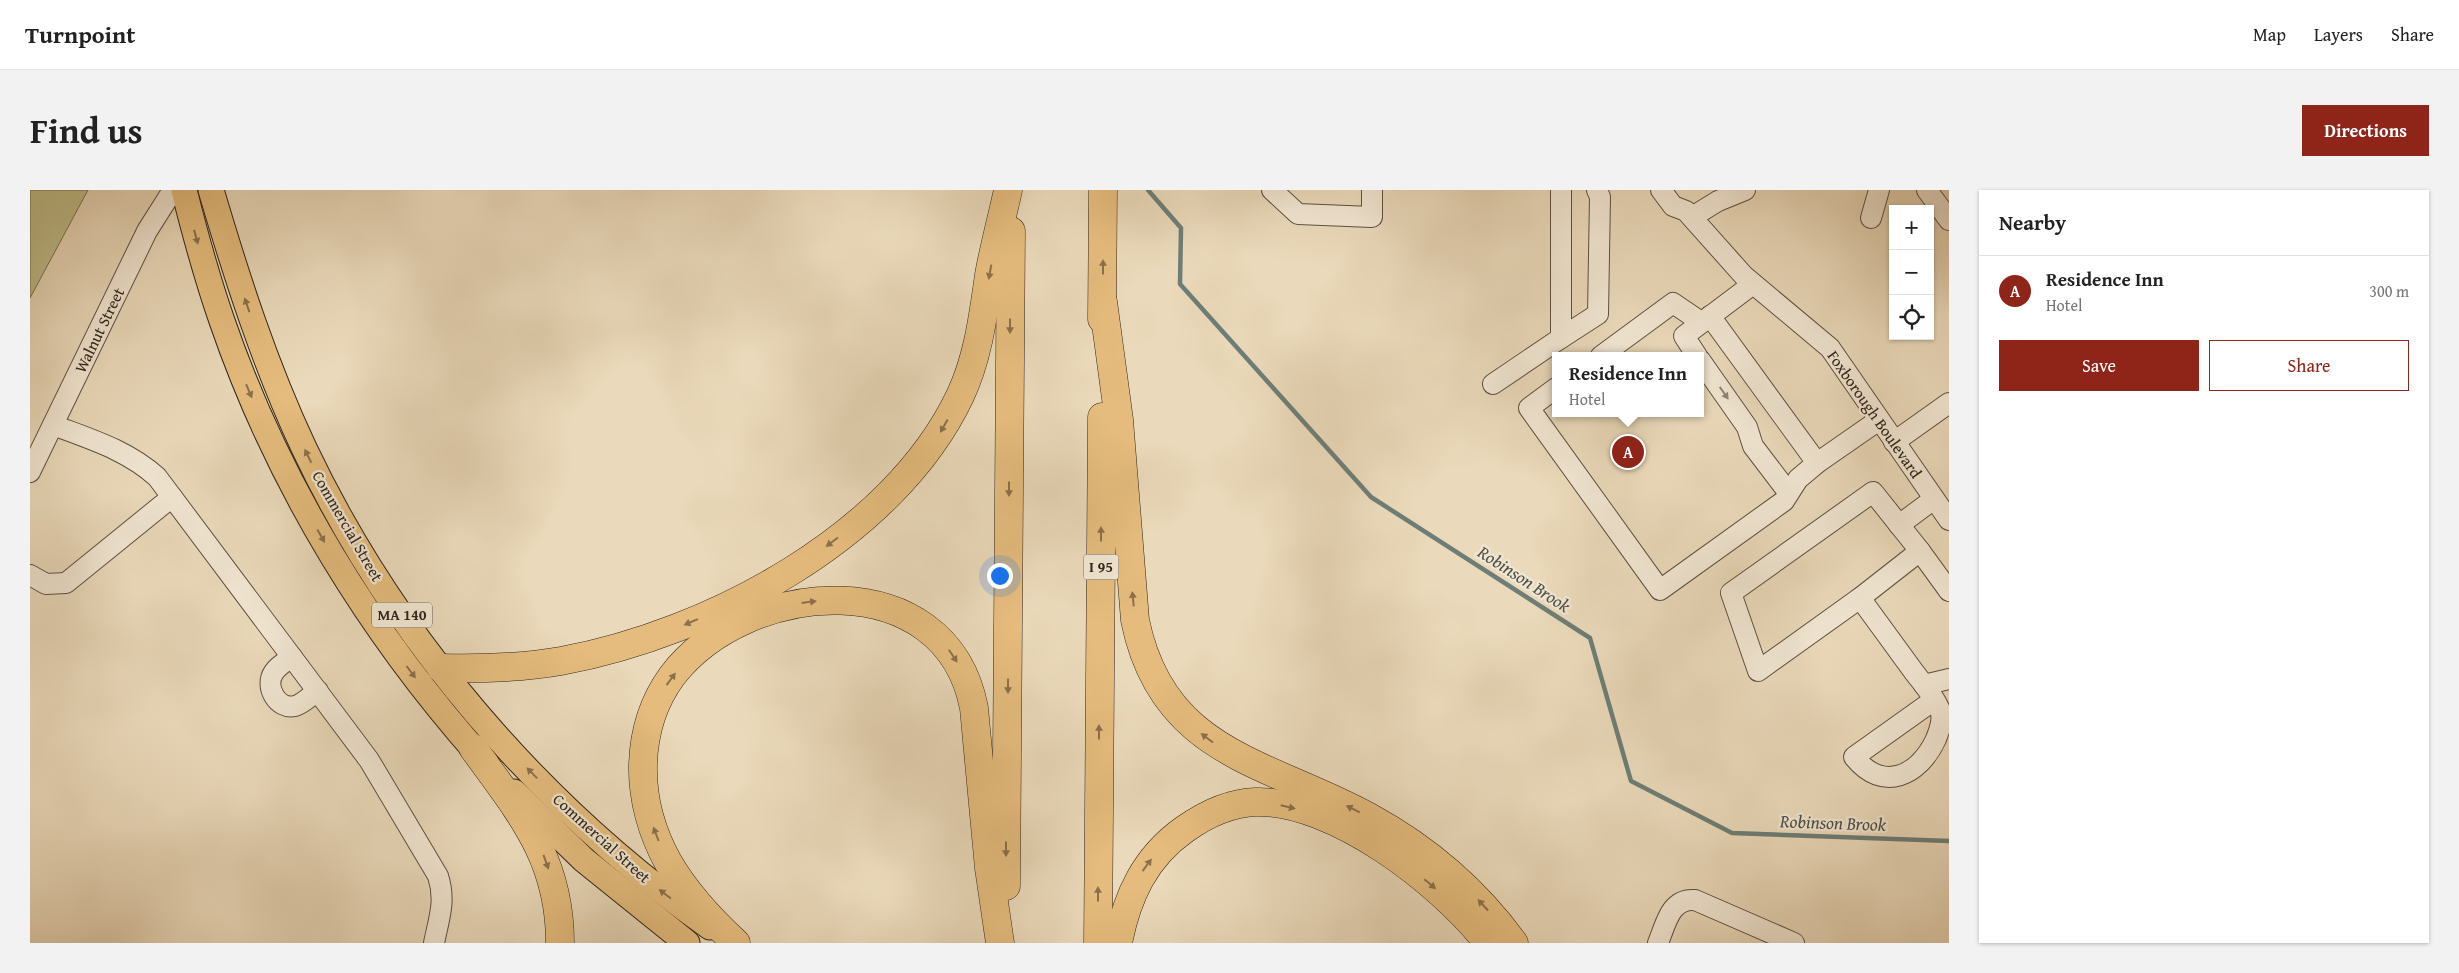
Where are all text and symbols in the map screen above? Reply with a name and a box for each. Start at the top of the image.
text: Turnpoint [25,17,135,52]
text: Map [2253,21,2286,48]
text: Layers [2314,21,2363,48]
text: Share [2391,21,2434,48]
text: Find us [30,105,143,156]
button: Directions [2302,105,2429,156]
map controls [1889,205,1934,340]
button: + [1889,205,1934,250]
text: Nearby [1999,207,2066,238]
one-way arrow [192,230,200,245]
button: − [1889,250,1934,295]
one-way arrow [1099,259,1107,275]
one-way arrow [986,264,994,280]
text: Residence Inn [2046,265,2164,293]
text: A [2010,279,2020,303]
text: 300 m [2369,279,2409,303]
street label: Walnut Street [68,283,130,377]
text: Hotel [2046,293,2082,317]
button: locate [1889,295,1934,340]
one-way arrow [243,298,250,313]
one-way arrow [1006,318,1014,334]
button: Save [1999,340,2199,391]
button: Share [2209,340,2409,391]
street label: Foxborough Boulevard [1822,345,1928,483]
popup [1552,352,1704,417]
text: Residence Inn [1569,359,1687,387]
one-way arrow [245,384,253,399]
text: Hotel [1569,387,1606,411]
one-way arrow [1719,387,1729,400]
one-way arrow [940,420,949,433]
pin: A [1612,433,1644,471]
one-way arrow [304,449,312,463]
street label: Commercial Street [306,466,390,586]
one-way arrow [1005,481,1013,497]
one-way arrow [1097,526,1105,542]
one-way arrow [317,530,326,543]
one-way arrow [825,537,839,547]
water label: Robinson Brook [1472,538,1577,619]
road number: I 95 [1084,554,1118,580]
your location [987,563,1013,589]
one-way arrow [1129,591,1137,607]
one-way arrow [801,598,817,606]
road number: MA 140 [372,602,432,628]
one-way arrow [684,619,698,627]
one-way arrow [948,649,958,663]
one-way arrow [405,665,416,678]
one-way arrow [666,672,676,686]
one-way arrow [1003,678,1011,694]
one-way arrow [1096,724,1104,740]
one-way arrow [1200,733,1214,743]
one-way arrow [526,768,538,780]
street label: Commercial Street [548,787,657,889]
one-way arrow [1281,803,1296,811]
one-way arrow [1346,805,1361,813]
water label: Robinson Brook [1779,807,1887,838]
one-way arrow [652,827,659,842]
one-way arrow [1002,841,1010,857]
one-way arrow [543,855,550,870]
one-way arrow [1142,858,1152,872]
one-way arrow [1423,878,1436,889]
one-way arrow [1094,886,1102,902]
one-way arrow [659,888,672,899]
one-way arrow [1477,900,1489,912]

